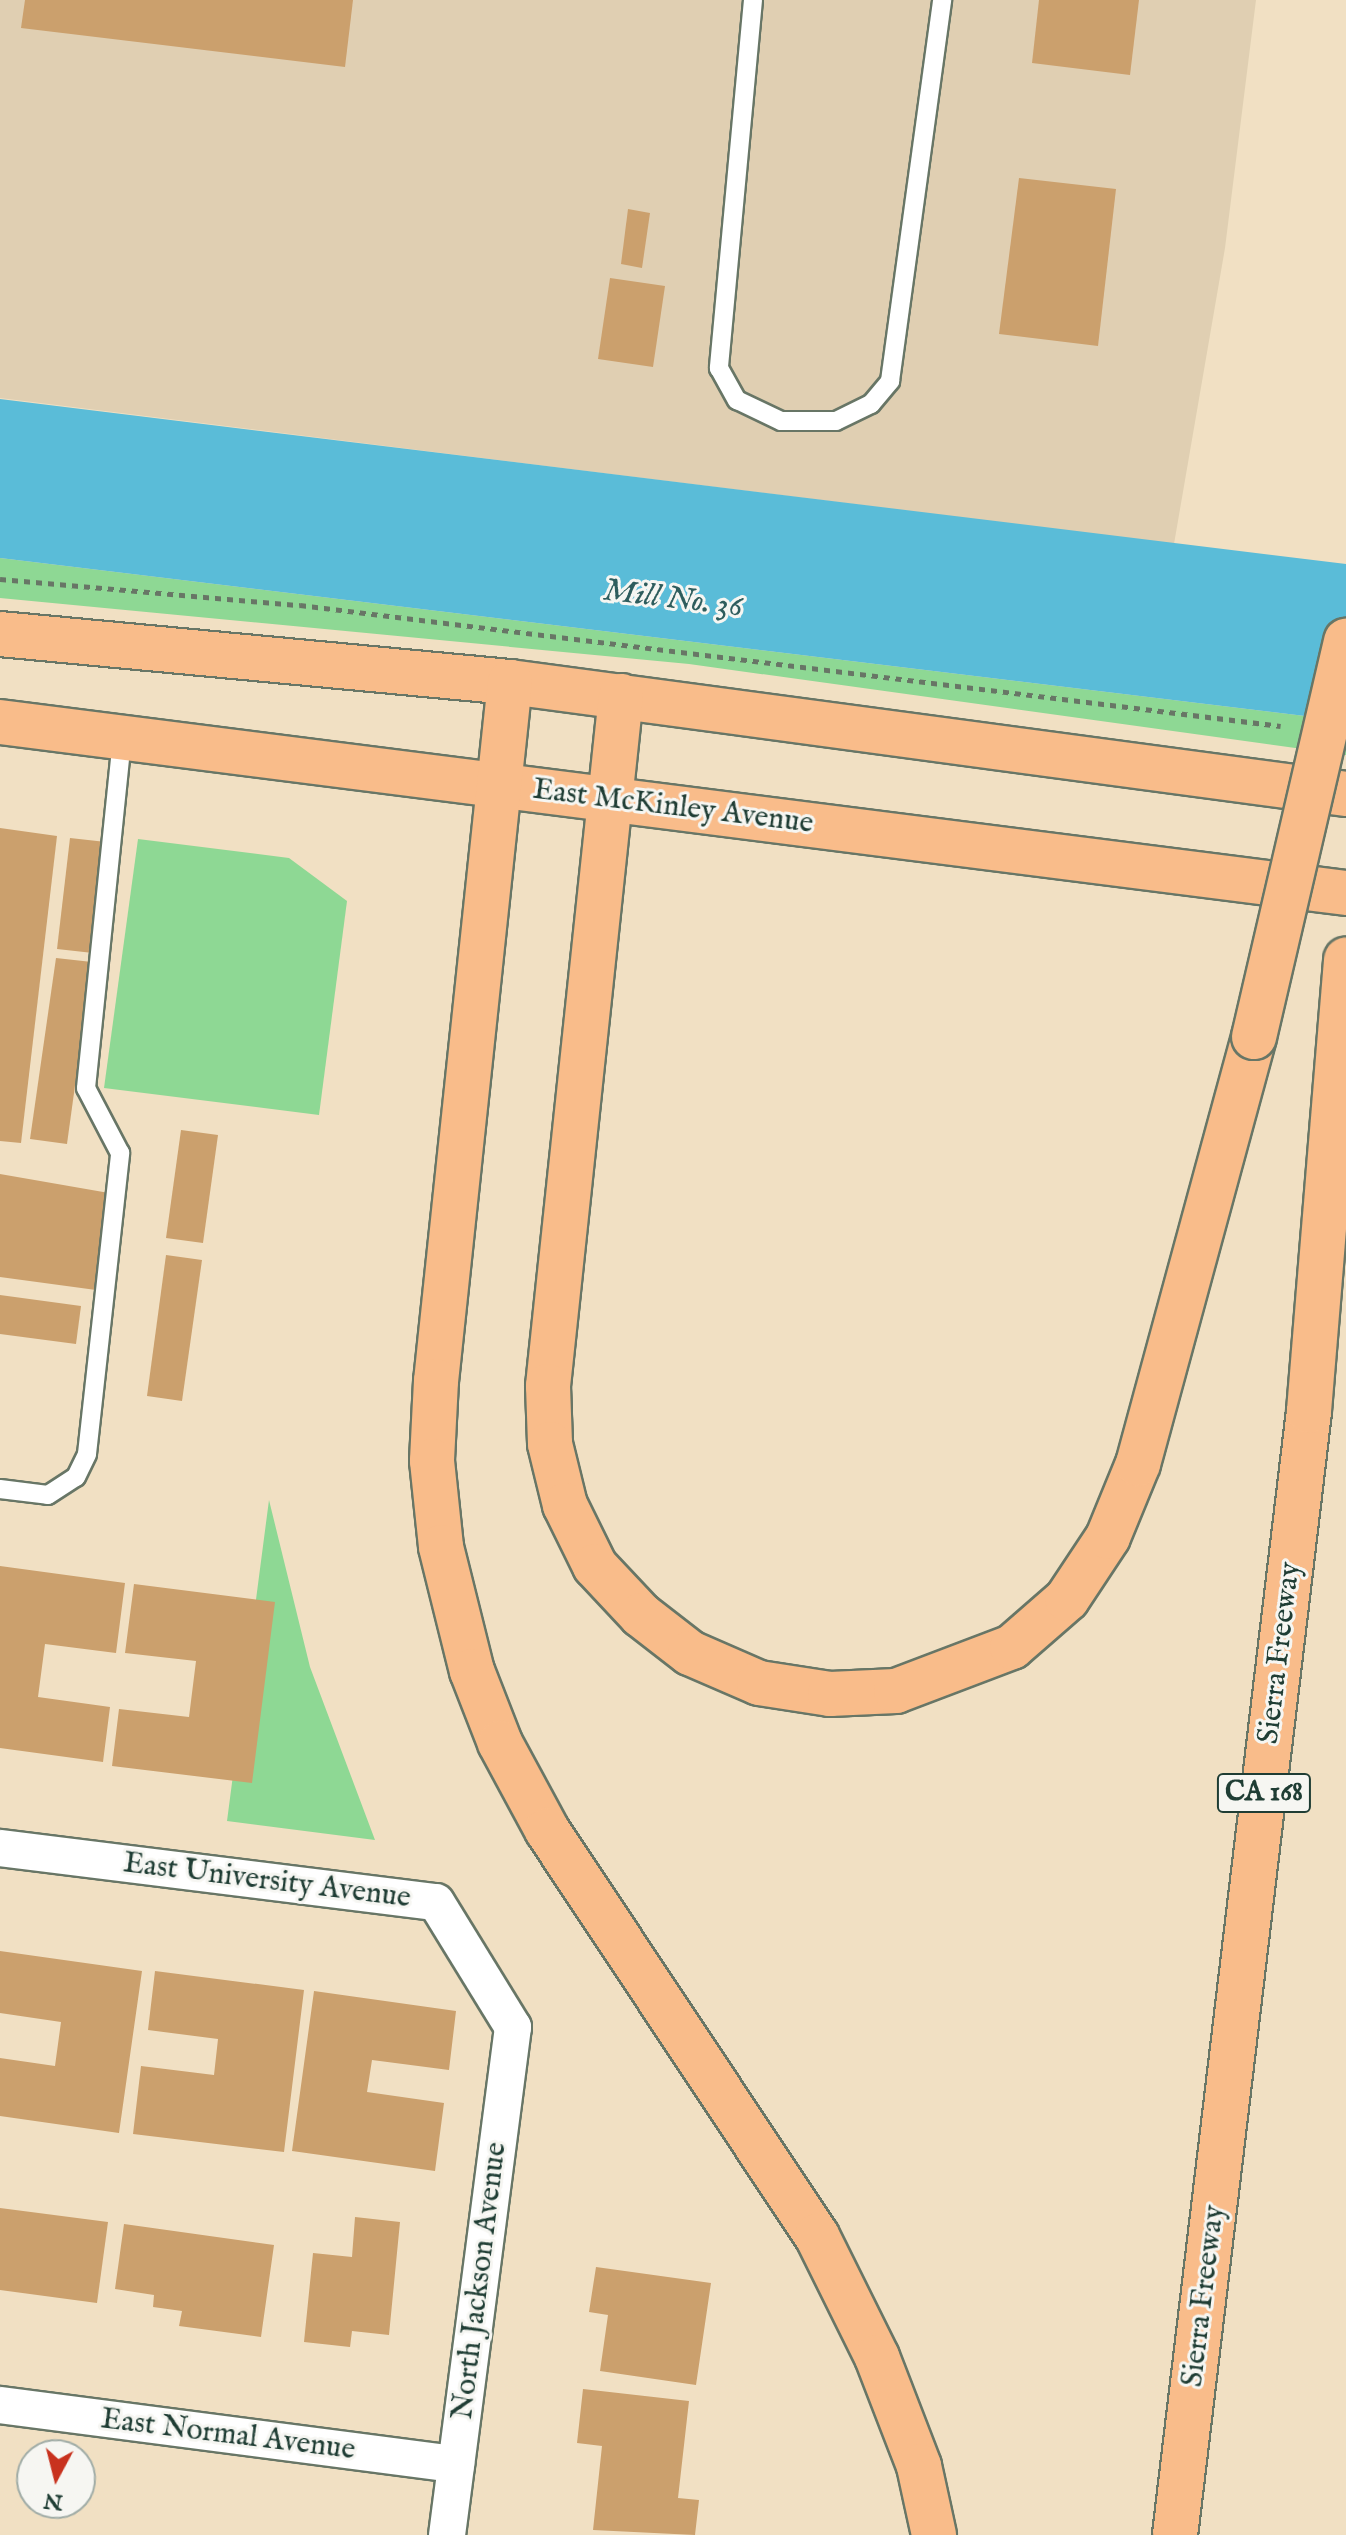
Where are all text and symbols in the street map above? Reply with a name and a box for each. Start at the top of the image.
water label: Mill No. 36 [601,572,745,628]
street label: East McKinley Avenue [531,772,815,842]
street label: Sierra Freeway [1251,1560,1309,1746]
road number: CA 168 [1216,1769,1312,1817]
street label: East University Avenue [121,1846,413,1916]
street label: North Jackson Avenue [445,2140,515,2422]
street label: Sierra Freeway [1175,2203,1233,2389]
street label: East Normal Avenue [99,2402,357,2468]
north arrow [16,2439,96,2519]
text: N [42,2486,64,2516]

